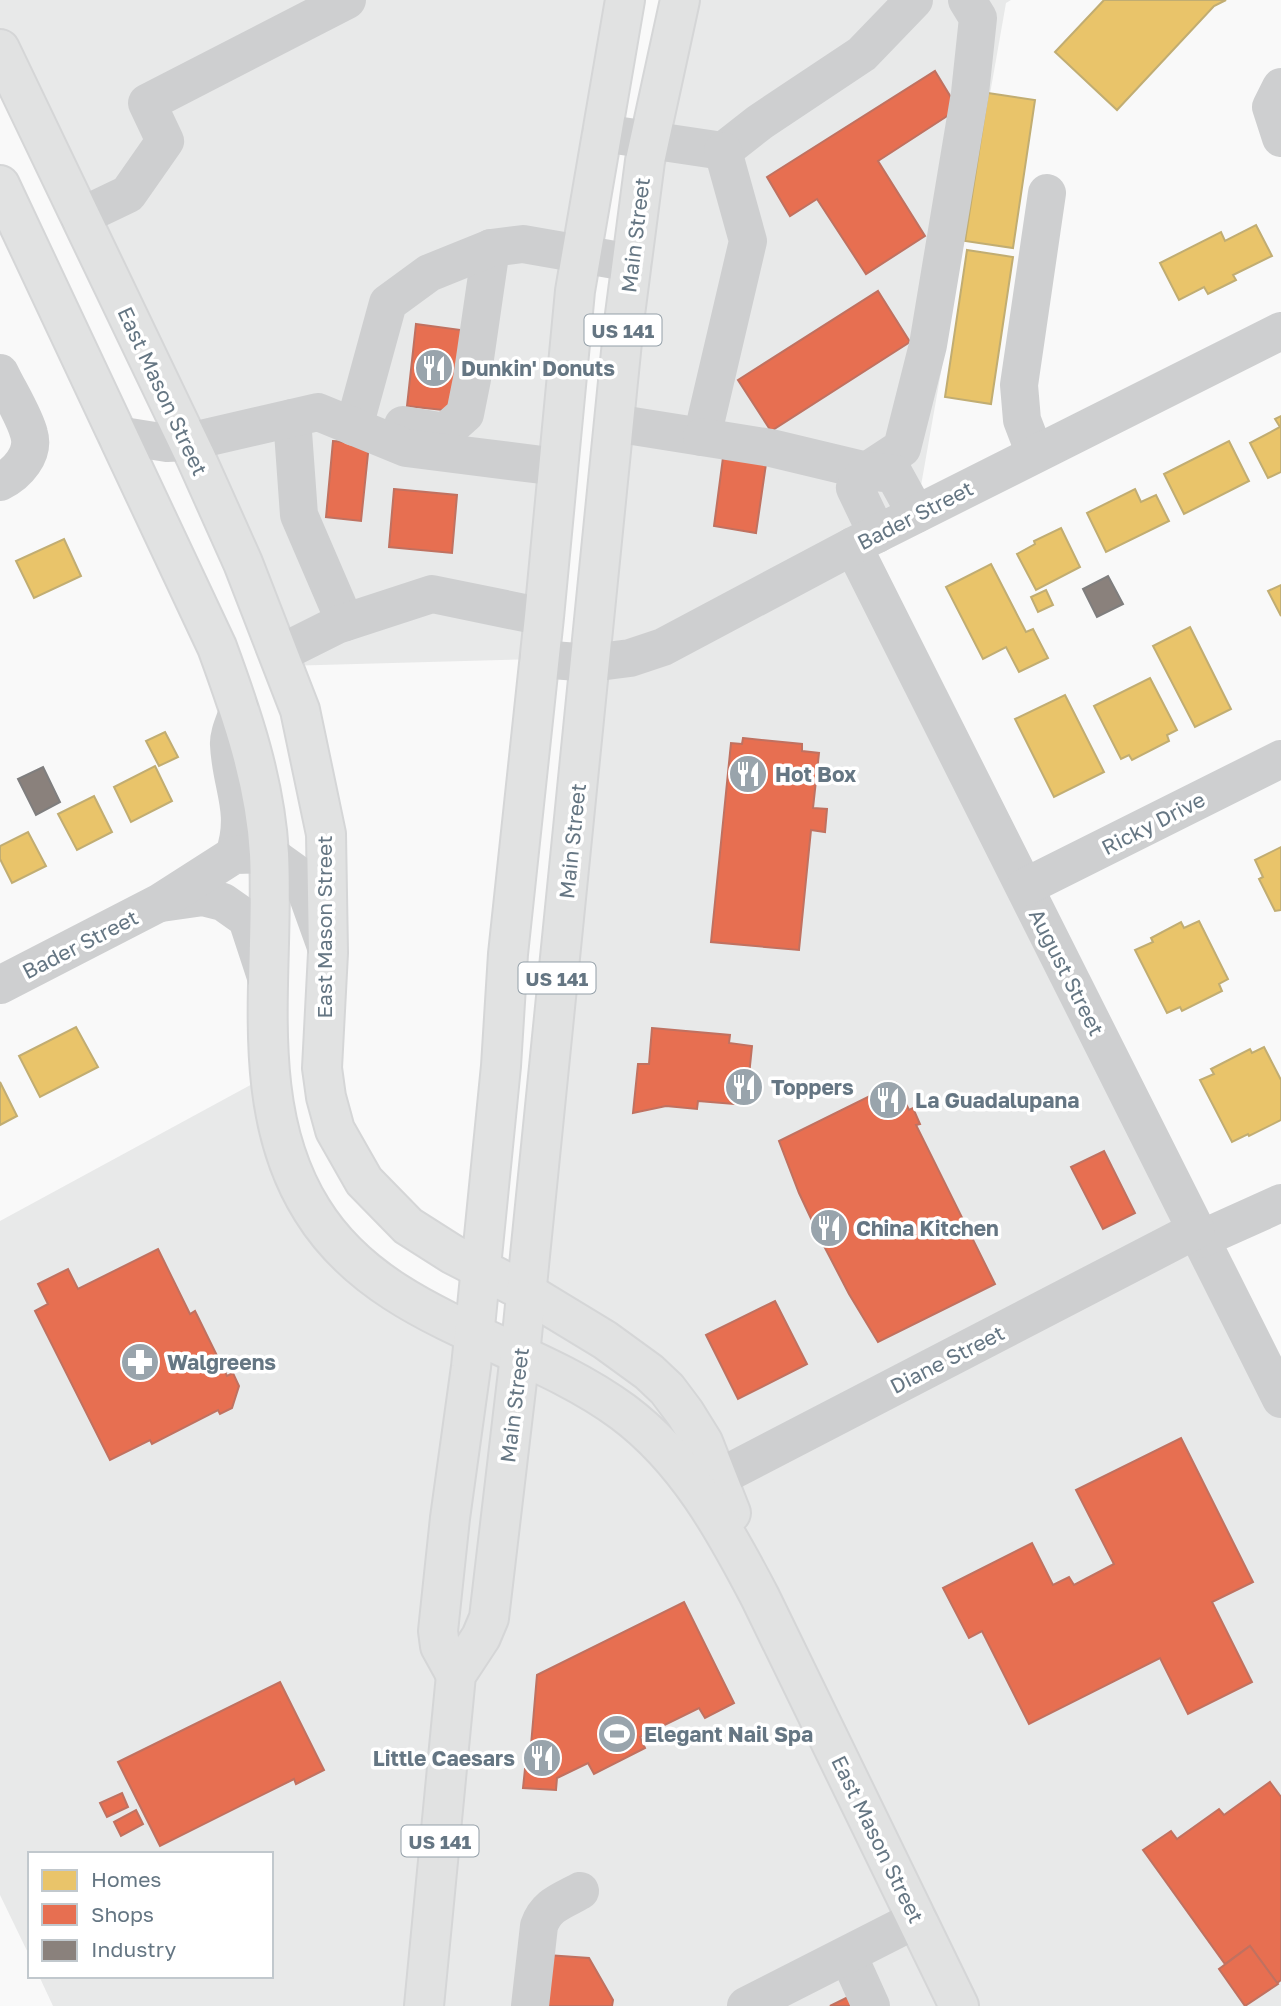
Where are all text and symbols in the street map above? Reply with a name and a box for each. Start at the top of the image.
street label: Main Street [615,176,655,294]
street label: East Mason Street [112,302,214,480]
road number: US 141 [584,314,662,346]
restaurant icon: Dunkin' Donuts [413,347,455,389]
place label: Dunkin' Donuts [461,355,615,381]
street label: Bader Street [853,475,977,555]
restaurant icon: Hot Box [727,753,769,795]
place label: Hot Box [775,761,856,787]
street label: Main Street [553,782,591,900]
street label: Ricky Drive [1097,786,1209,860]
street label: East Mason Street [311,835,337,1019]
street label: Bader Street [18,904,142,984]
street label: August Street [1024,904,1110,1040]
road number: US 141 [518,962,596,994]
restaurant icon: Toppers [723,1066,765,1108]
place label: Toppers [771,1074,854,1100]
restaurant icon: La Guadalupana [867,1079,909,1121]
place label: La Guadalupana [915,1087,1079,1113]
restaurant icon: China Kitchen [808,1207,850,1249]
place label: China Kitchen [856,1215,999,1241]
street label: Diane Street [886,1319,1008,1399]
pharmacy icon: Walgreens [119,1341,161,1383]
street label: Main Street [494,1346,534,1464]
place label: Walgreens [167,1349,276,1375]
sports icon: Elegant Nail Spa [596,1713,638,1755]
place label: Elegant Nail Spa [644,1721,813,1747]
restaurant icon: Little Caesars [521,1737,563,1779]
place label: Little Caesars [373,1745,515,1771]
street label: East Mason Street [826,1751,930,1927]
road number: US 141 [402,1826,478,1856]
legend [28,1852,273,1978]
text: Homes [91,1866,161,1892]
text: Shops [91,1901,154,1927]
text: Industry [91,1936,176,1962]

